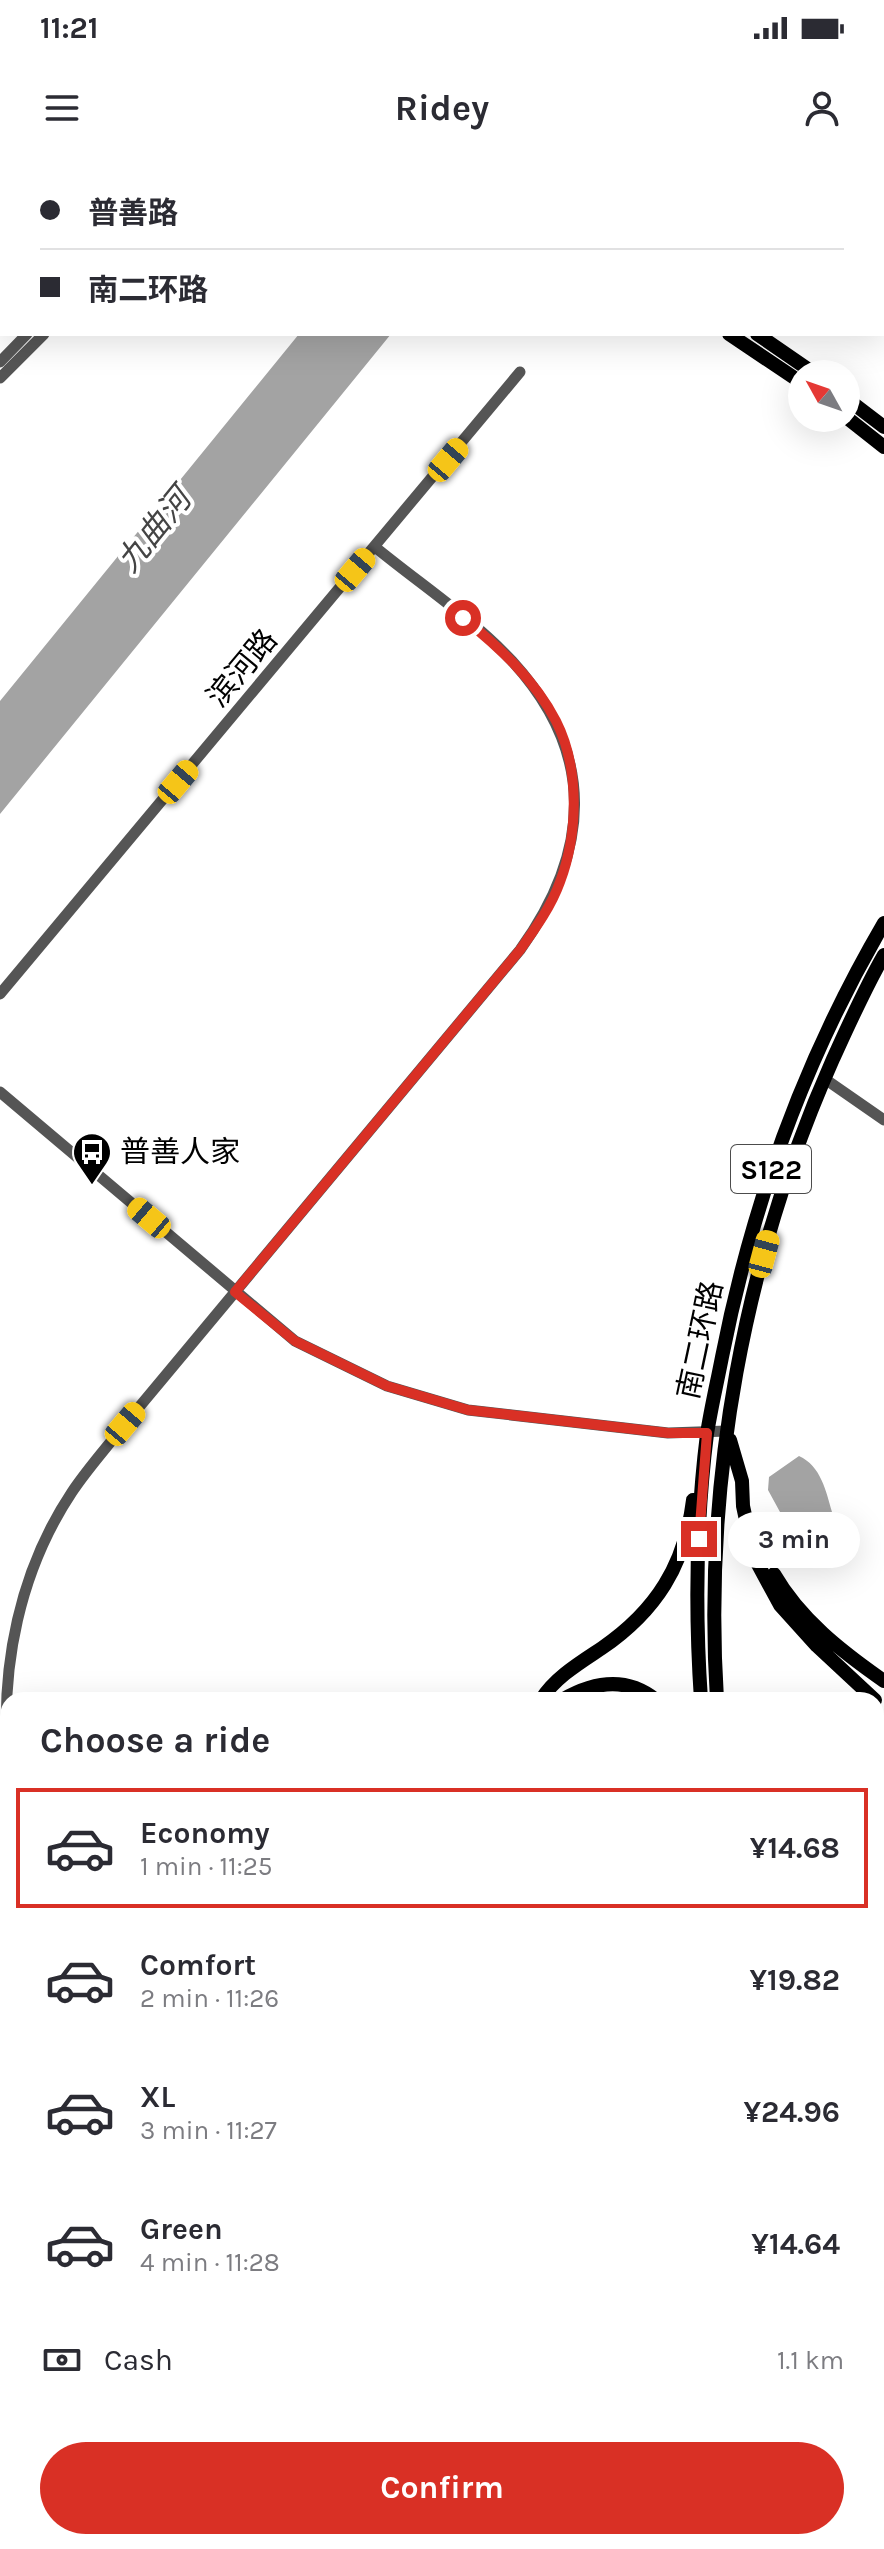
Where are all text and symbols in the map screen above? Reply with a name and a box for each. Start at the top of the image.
text: 11:21 [40,10,98,46]
icon: menu [40,86,84,130]
icon: person [800,86,844,130]
text: Ridey [395,87,489,129]
text: 普善路 [88,195,178,231]
text: 南二环路 [88,272,208,308]
north arrow [788,360,860,432]
map controls [788,360,860,432]
car [423,434,473,486]
water label: 九曲河 [109,476,202,579]
car [330,544,380,596]
route start [445,600,481,636]
street label: 滨河路 [199,622,285,714]
car [153,756,203,808]
bus stop icon: 普善人家 [71,1131,113,1186]
place label: 普善人家 [120,1134,240,1170]
road number: S122 [731,1145,811,1193]
car [123,1193,175,1243]
car [746,1228,782,1280]
street label: 南二环路 [670,1278,730,1402]
car [100,1398,150,1450]
callout: 3 min [727,1511,859,1567]
route end [681,1521,717,1557]
text: 3 min [758,1524,830,1555]
text: Choose a ride [40,1719,270,1761]
icon: car [44,1812,116,1884]
text: Economy [140,1815,270,1851]
text: ¥14.68 [750,1830,840,1866]
text: 1 min · 11:25 [140,1851,272,1882]
icon: car [44,1944,116,2016]
text: Comfort [140,1947,256,1983]
text: ¥19.82 [749,1962,840,1998]
text: 2 min · 11:26 [140,1983,279,2014]
icon: car [44,2076,116,2148]
text: XL [140,2079,175,2115]
text: ¥24.96 [743,2094,840,2130]
text: 3 min · 11:27 [140,2115,277,2146]
icon: car [44,2208,116,2280]
text: Green [140,2211,223,2247]
text: ¥14.64 [751,2226,840,2262]
text: 4 min · 11:28 [140,2247,280,2278]
icon: cash [40,2338,84,2382]
text: Cash [104,2342,173,2378]
text: 1.1 km [777,2345,844,2376]
button: Confirm [40,2442,844,2534]

